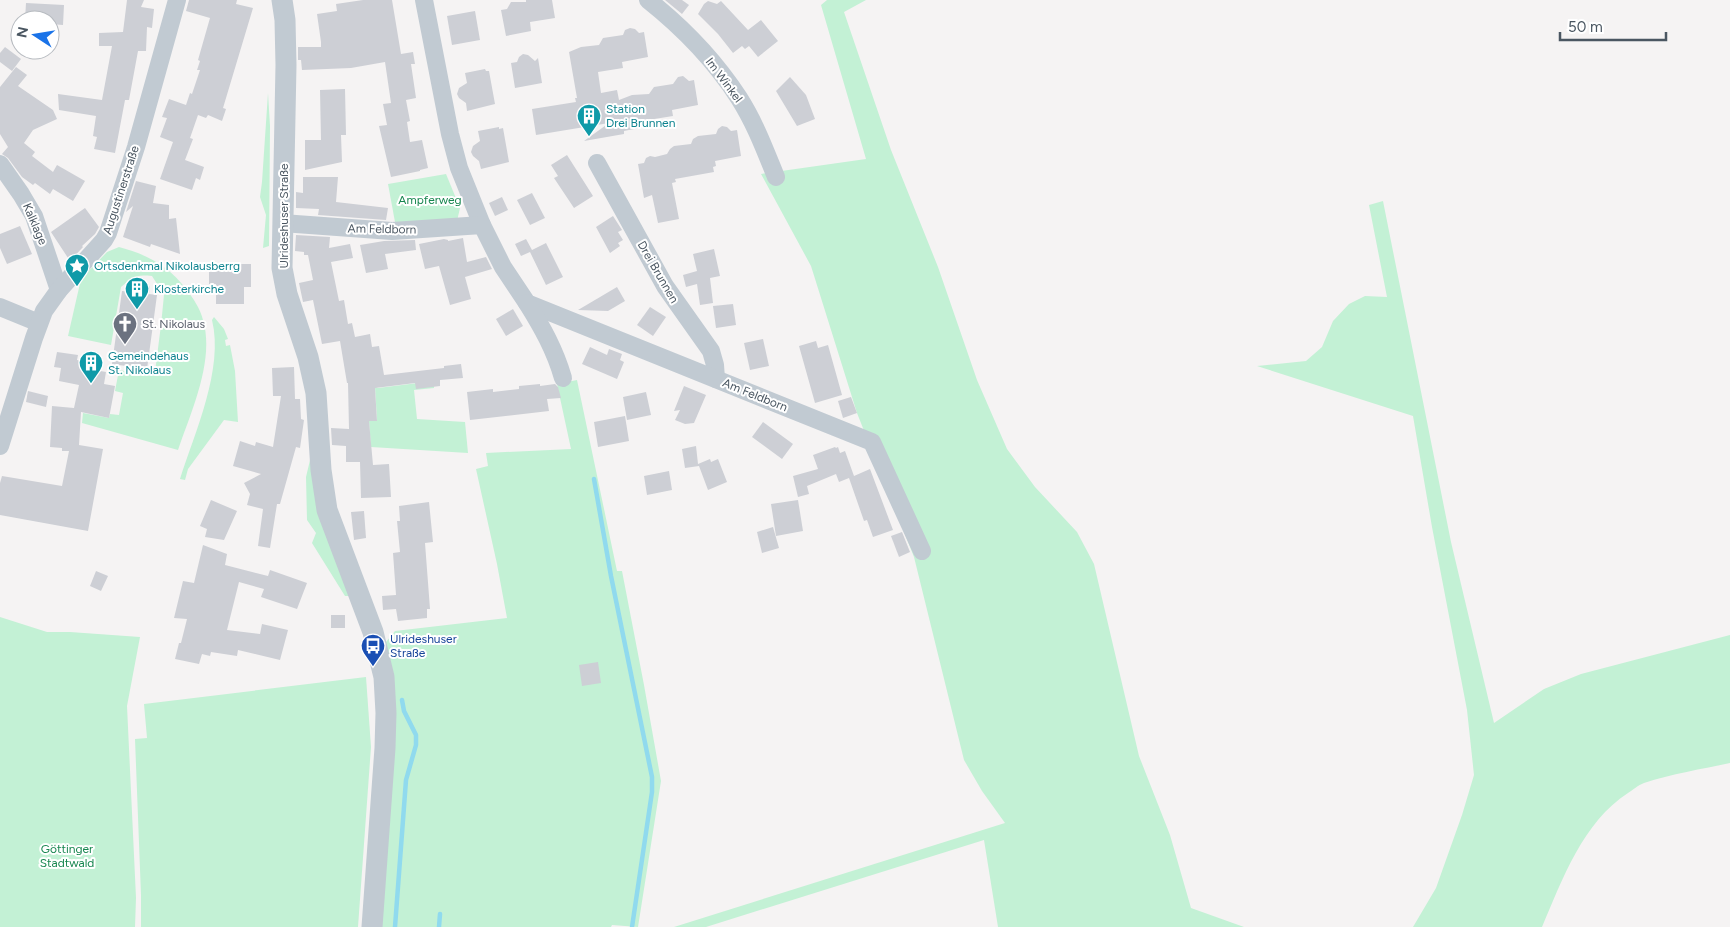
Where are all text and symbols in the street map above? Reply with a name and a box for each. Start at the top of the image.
north arrow [10,10,60,60]
scale bar [1560,10,1666,42]
text: 50 m [1568,18,1603,36]
text: N [13,25,32,39]
street label: Im Winkel [703,55,745,105]
place label: Station Drei Brunnen [606,102,676,130]
building icon: Station Drei Brunnen [576,103,602,137]
street label: Augustinerstraße [100,143,142,236]
street label: Ulrideshuser Straße [277,163,291,269]
park label: Ampferweg [398,193,462,207]
street label: Kalklage [20,201,50,247]
street label: Am Feldborn [348,221,417,237]
street label: Drei Brunnen [635,238,682,306]
place icon: Ortsdenkmal Nikolausberrg [64,253,90,287]
place label: Ortsdenkmal Nikolausberrg [94,259,240,273]
building icon: Klosterkirche [124,276,150,310]
place label: Klosterkirche [154,282,224,296]
church icon: St. Nikolaus [112,311,138,345]
place label: St. Nikolaus [142,317,206,331]
place label: Gemeindehaus St. Nikolaus [108,349,189,377]
building icon: Gemeindehaus St. Nikolaus [78,350,104,384]
street label: Am Feldborn [721,376,790,414]
place label: Ulrideshuser Straße [390,632,457,660]
bus stop icon: Ulrideshuser Straße [360,633,386,667]
park label: Göttinger Stadtwald [40,842,94,870]

